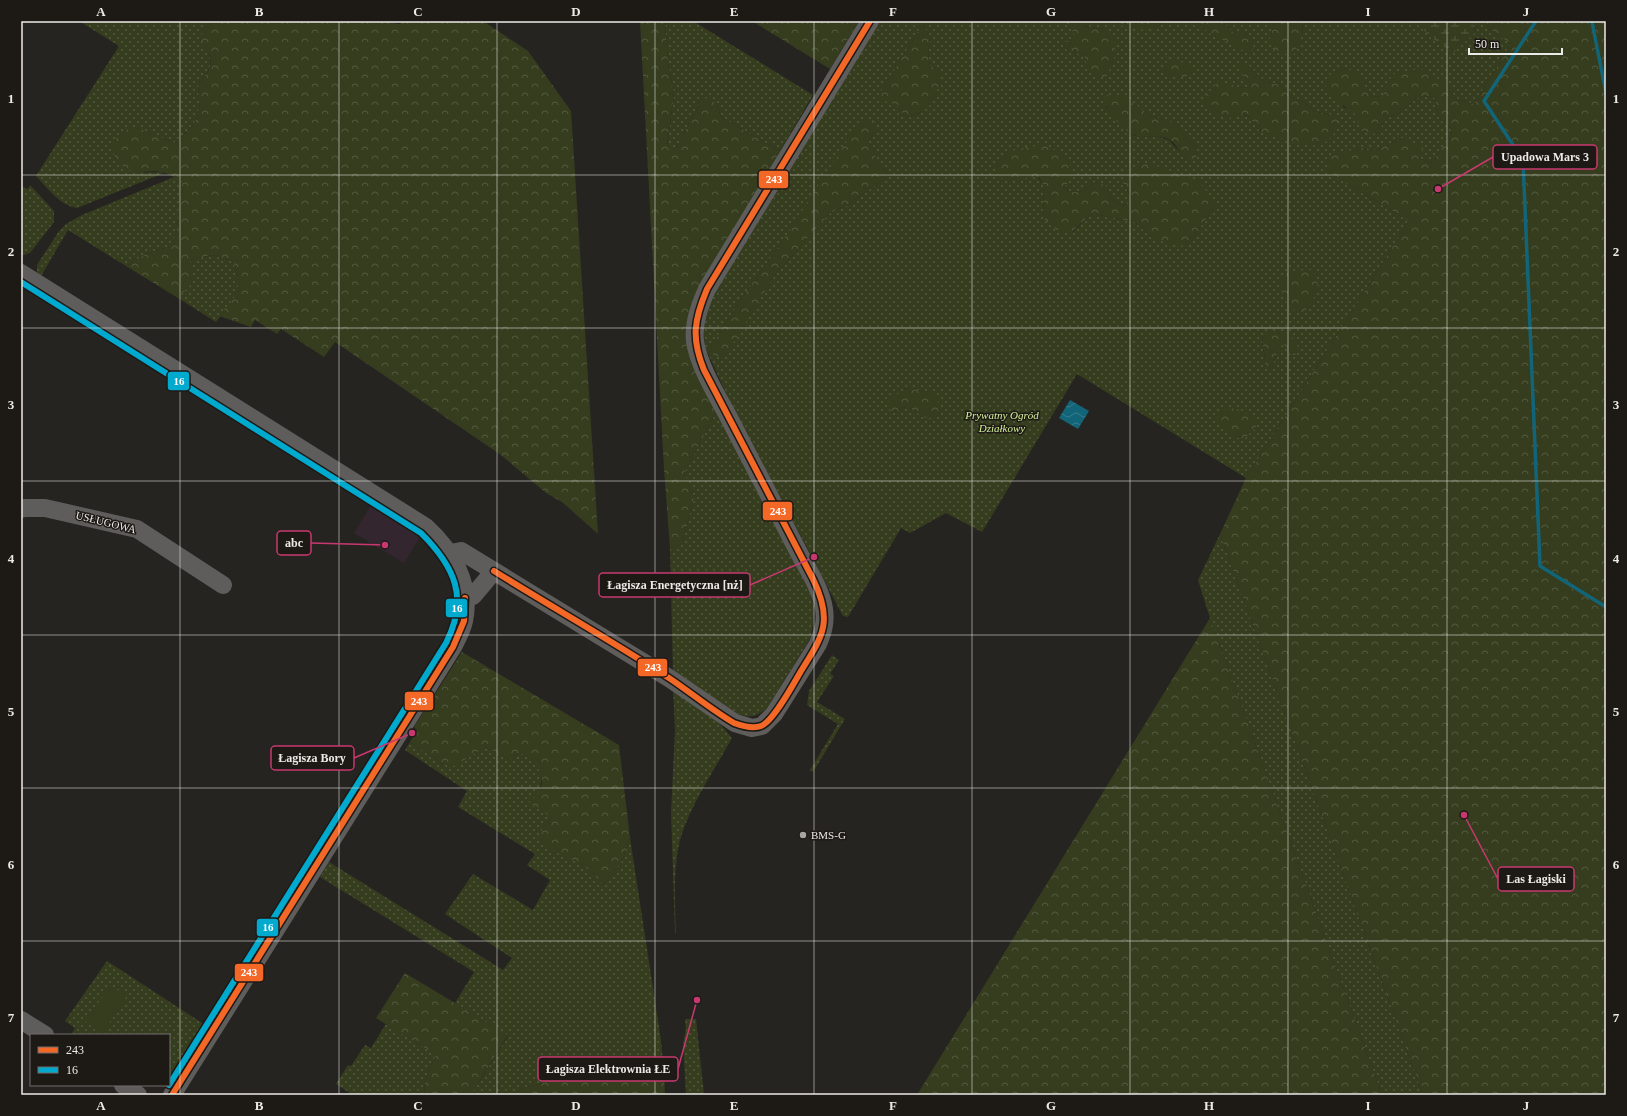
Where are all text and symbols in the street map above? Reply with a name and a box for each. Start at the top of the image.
text: A [96,4,106,19]
text: B [255,4,264,19]
text: C [413,4,423,19]
text: D [571,4,581,19]
text: E [730,4,738,19]
text: F [889,4,897,19]
text: G [1046,4,1056,19]
text: H [1204,4,1214,19]
text: I [1365,4,1371,19]
text: J [1523,4,1530,19]
scale bar [1469,30,1562,56]
text: 50 m [1475,37,1500,51]
text: 1 [8,91,14,106]
text: 1 [1613,91,1619,106]
callout: Upadowa Mars 3 [1493,145,1597,169]
text: Upadowa Mars 3 [1501,150,1589,164]
line badge: 243 [758,170,789,189]
text: 243 [766,173,783,185]
text: 2 [8,244,14,259]
text: 2 [1613,244,1619,259]
line badge: 16 [167,371,190,391]
text: 16 [174,375,185,387]
text: 3 [8,397,15,412]
text: 3 [1613,397,1620,412]
park label: Prywatny Ogród Działkowy [964,409,1039,434]
line badge: 243 [762,501,793,521]
text: 243 [770,505,787,517]
street label: USŁUGOWA [75,509,137,535]
callout: abc [277,531,311,555]
text: abc [285,536,304,550]
text: 4 [8,551,15,566]
text: 4 [1613,551,1620,566]
callout: Łagisza Energetyczna [nż] [599,573,750,597]
text: Łagisza Energetyczna [nż] [607,578,743,592]
line badge: 16 [445,598,468,618]
text: 16 [452,602,463,614]
line badge: 243 [637,658,668,677]
text: 243 [645,661,662,673]
line badge: 243 [404,691,434,711]
text: 243 [411,695,428,707]
text: 5 [8,704,15,719]
text: 5 [1613,704,1620,719]
callout: Łagisza Bory [271,746,354,770]
text: Łagisza Bory [278,751,346,765]
place label: BMS-G [811,829,846,841]
marker: BMS-G [798,830,808,840]
text: 6 [8,857,15,872]
text: 6 [1613,857,1620,872]
callout: Las Łagiski [1498,867,1574,891]
text: Las Łagiski [1506,872,1567,886]
line badge: 16 [256,918,279,937]
text: 16 [263,921,274,933]
line badge: 243 [234,963,264,982]
text: 243 [241,966,258,978]
text: 7 [8,1010,15,1025]
text: 7 [1613,1010,1620,1025]
legend [30,1034,170,1086]
text: 243 [66,1043,84,1057]
callout: Łagisza Elektrownia ŁE [538,1057,678,1081]
text: Łagisza Elektrownia ŁE [546,1062,670,1076]
text: 16 [66,1063,78,1077]
text: A [96,1098,106,1113]
text: B [255,1098,264,1113]
text: C [413,1098,423,1113]
text: D [571,1098,581,1113]
text: E [730,1098,738,1113]
text: F [889,1098,897,1113]
text: G [1046,1098,1056,1113]
text: H [1204,1098,1214,1113]
text: I [1365,1098,1371,1113]
text: J [1523,1098,1530,1113]

